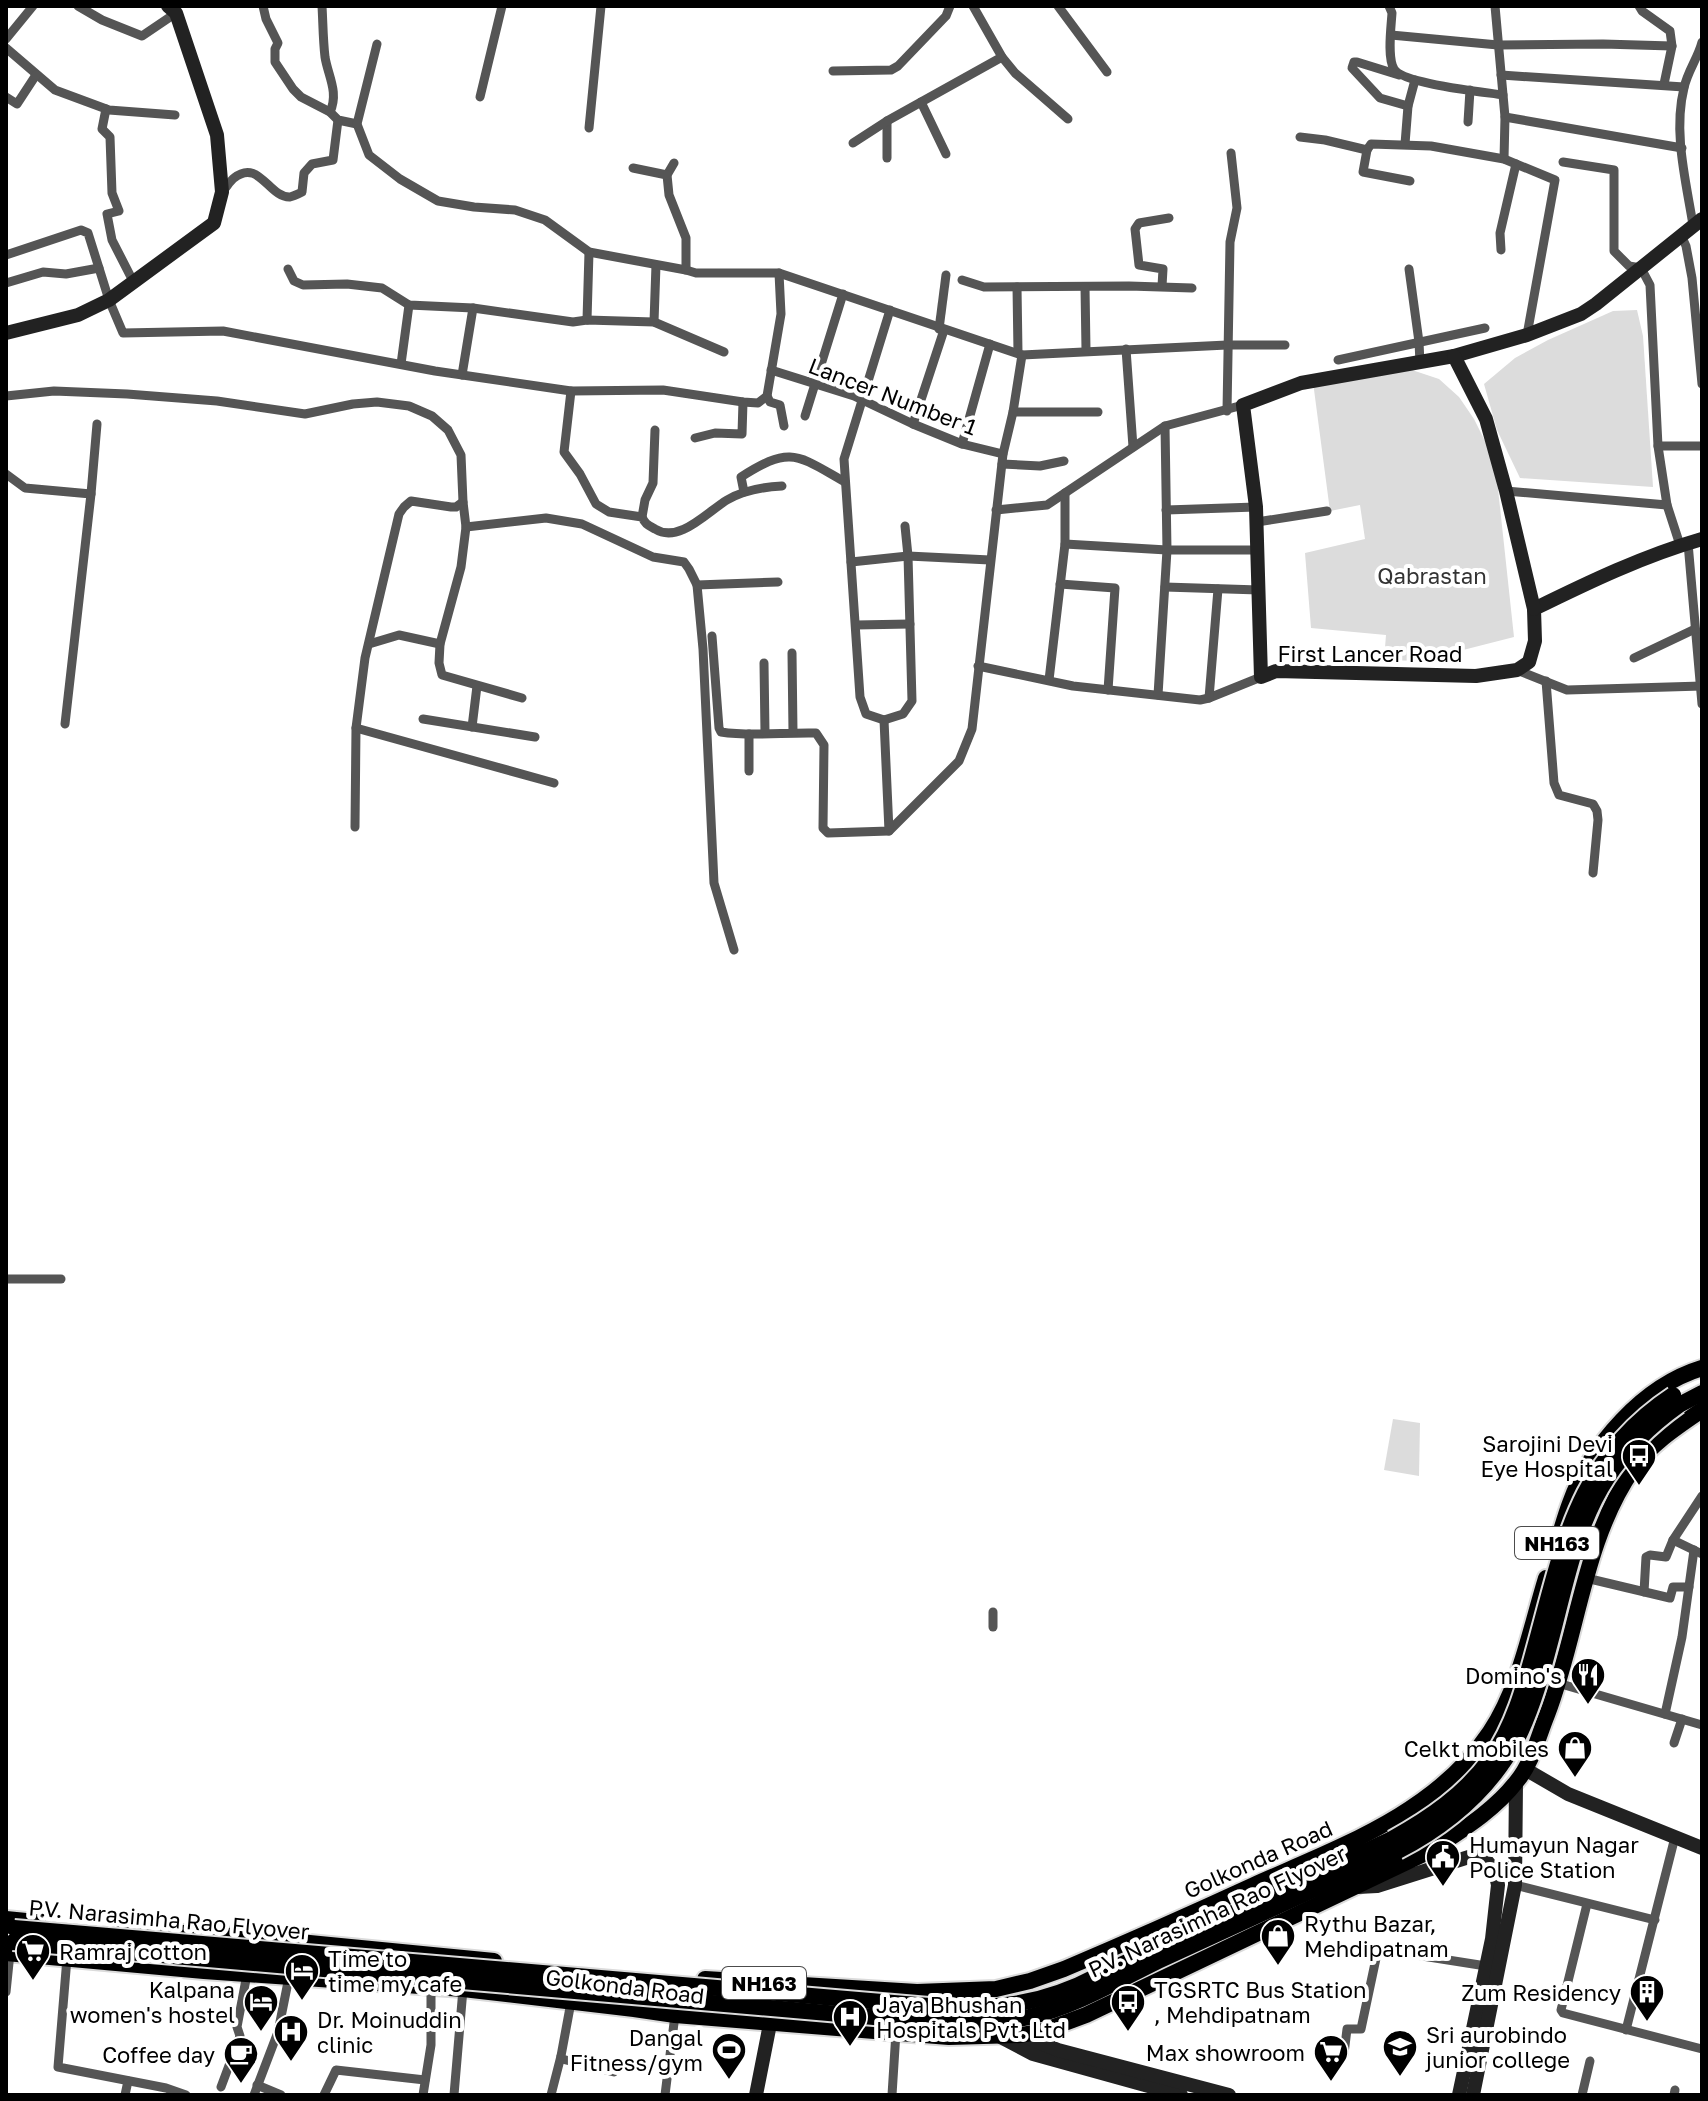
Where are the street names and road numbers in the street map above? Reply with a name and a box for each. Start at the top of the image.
street label: Lancer Number 1 [805,351,981,441]
street label: First Lancer Road [1278,640,1462,667]
road number: NH163 [1515,1527,1599,1559]
street label: Golkonda Road [1179,1814,1337,1904]
street label: P.V. Narasimha Rao Flyover [1084,1839,1351,1983]
street label: P.V. Narasimha Rao Flyover [28,1893,311,1945]
street label: Golkonda Road [544,1963,706,2009]
road number: NH163 [722,1967,806,1999]

